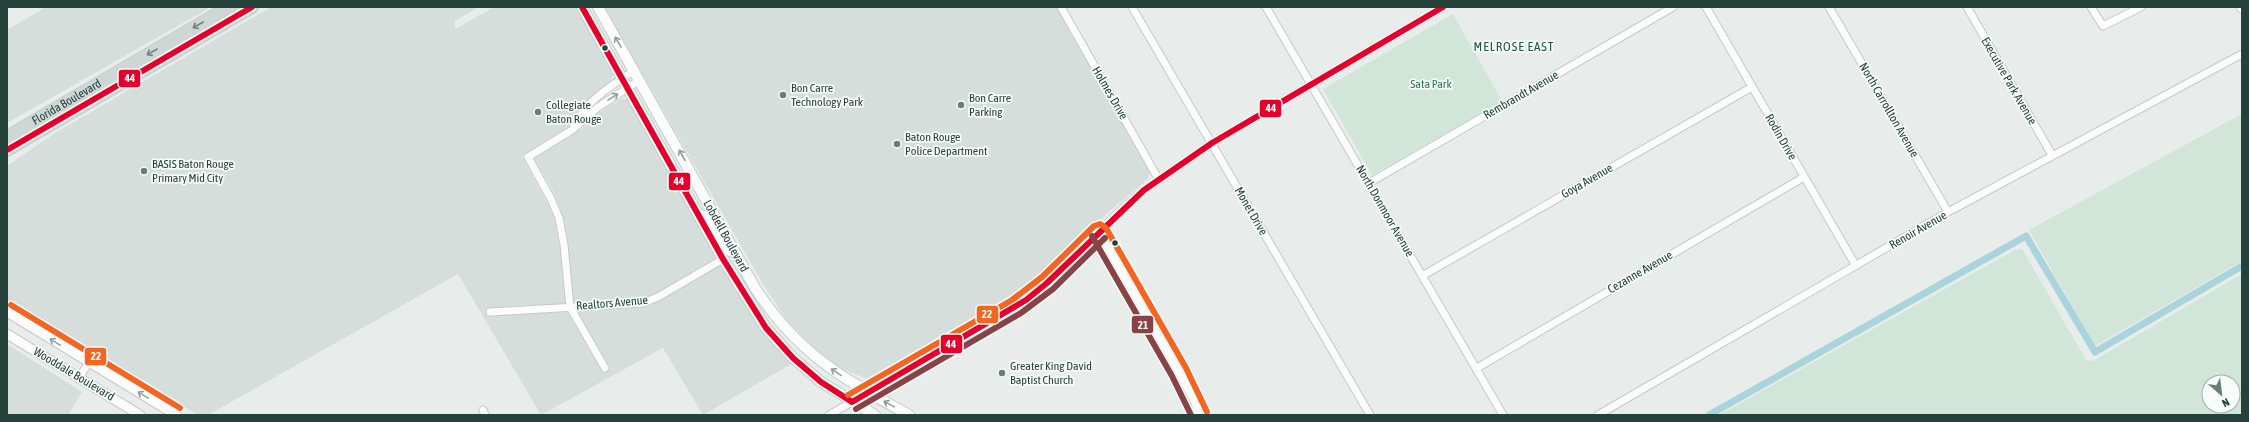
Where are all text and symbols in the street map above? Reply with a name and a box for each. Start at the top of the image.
one-way arrow [192,22,204,30]
street label: Executive Park Avenue [1978,35,2040,127]
one-way arrow [614,36,622,48]
district label: MELROSE EAST [1473,39,1555,54]
unlabelled marker [600,43,610,53]
one-way arrow [146,49,158,57]
street label: North Carrollton Avenue [1856,60,1922,160]
street label: Holmes Drive [1089,64,1131,122]
street label: Rembrandt Avenue [1481,68,1561,122]
line badge: 44 [118,69,141,88]
text: 44 [124,72,135,84]
street label: Florida Boulevard [29,76,104,128]
park label: Sata Park [1410,77,1452,91]
place label: Bon Carre Technology Park [791,81,864,109]
marker: Bon Carre Technology Park [778,90,788,100]
place label: Bon Carre Parking [969,91,1011,119]
one-way arrow [607,93,619,101]
place label: Collegiate Baton Rouge [546,98,602,126]
line badge: 44 [1259,99,1282,118]
marker: Bon Carre Parking [956,100,966,110]
text: 44 [1265,102,1276,114]
marker: Collegiate Baton Rouge [533,107,543,117]
street label: Rodin Drive [1762,111,1800,163]
place label: Baton Rouge Police Department [905,130,988,158]
marker: Baton Rouge Police Department [892,139,902,149]
one-way arrow [677,149,685,161]
place label: BASIS Baton Rouge Primary Mid City [152,157,234,185]
street label: Goya Avenue [1559,161,1615,201]
street label: North Donmoor Avenue [1353,163,1417,259]
marker: BASIS Baton Rouge Primary Mid City [139,166,149,176]
line badge: 44 [668,172,691,191]
text: 44 [673,175,684,187]
street label: Monet Drive [1232,184,1270,238]
street label: Lobdell Boulevard [700,198,752,274]
street label: Renoir Avenue [1887,208,1949,252]
unlabelled marker [1110,238,1120,248]
street label: Cezanne Avenue [1605,248,1675,296]
street label: Realtors Avenue [576,293,648,313]
line badge: 22 [976,305,999,324]
text: 22 [982,308,992,320]
line badge: 21 [1131,315,1154,334]
text: 21 [1138,319,1148,331]
line badge: 44 [940,334,963,354]
one-way arrow [49,337,61,345]
text: 44 [945,338,956,350]
street label: Wooddale Boulevard [31,344,117,404]
line badge: 22 [84,347,107,366]
text: 22 [91,350,101,362]
place label: Greater King David Baptist Church [1010,359,1092,387]
one-way arrow [831,368,842,376]
marker: Greater King David Baptist Church [997,368,1007,378]
north arrow [2201,374,2241,414]
one-way arrow [137,390,149,398]
text: N [2220,396,2231,410]
one-way arrow [883,400,895,407]

